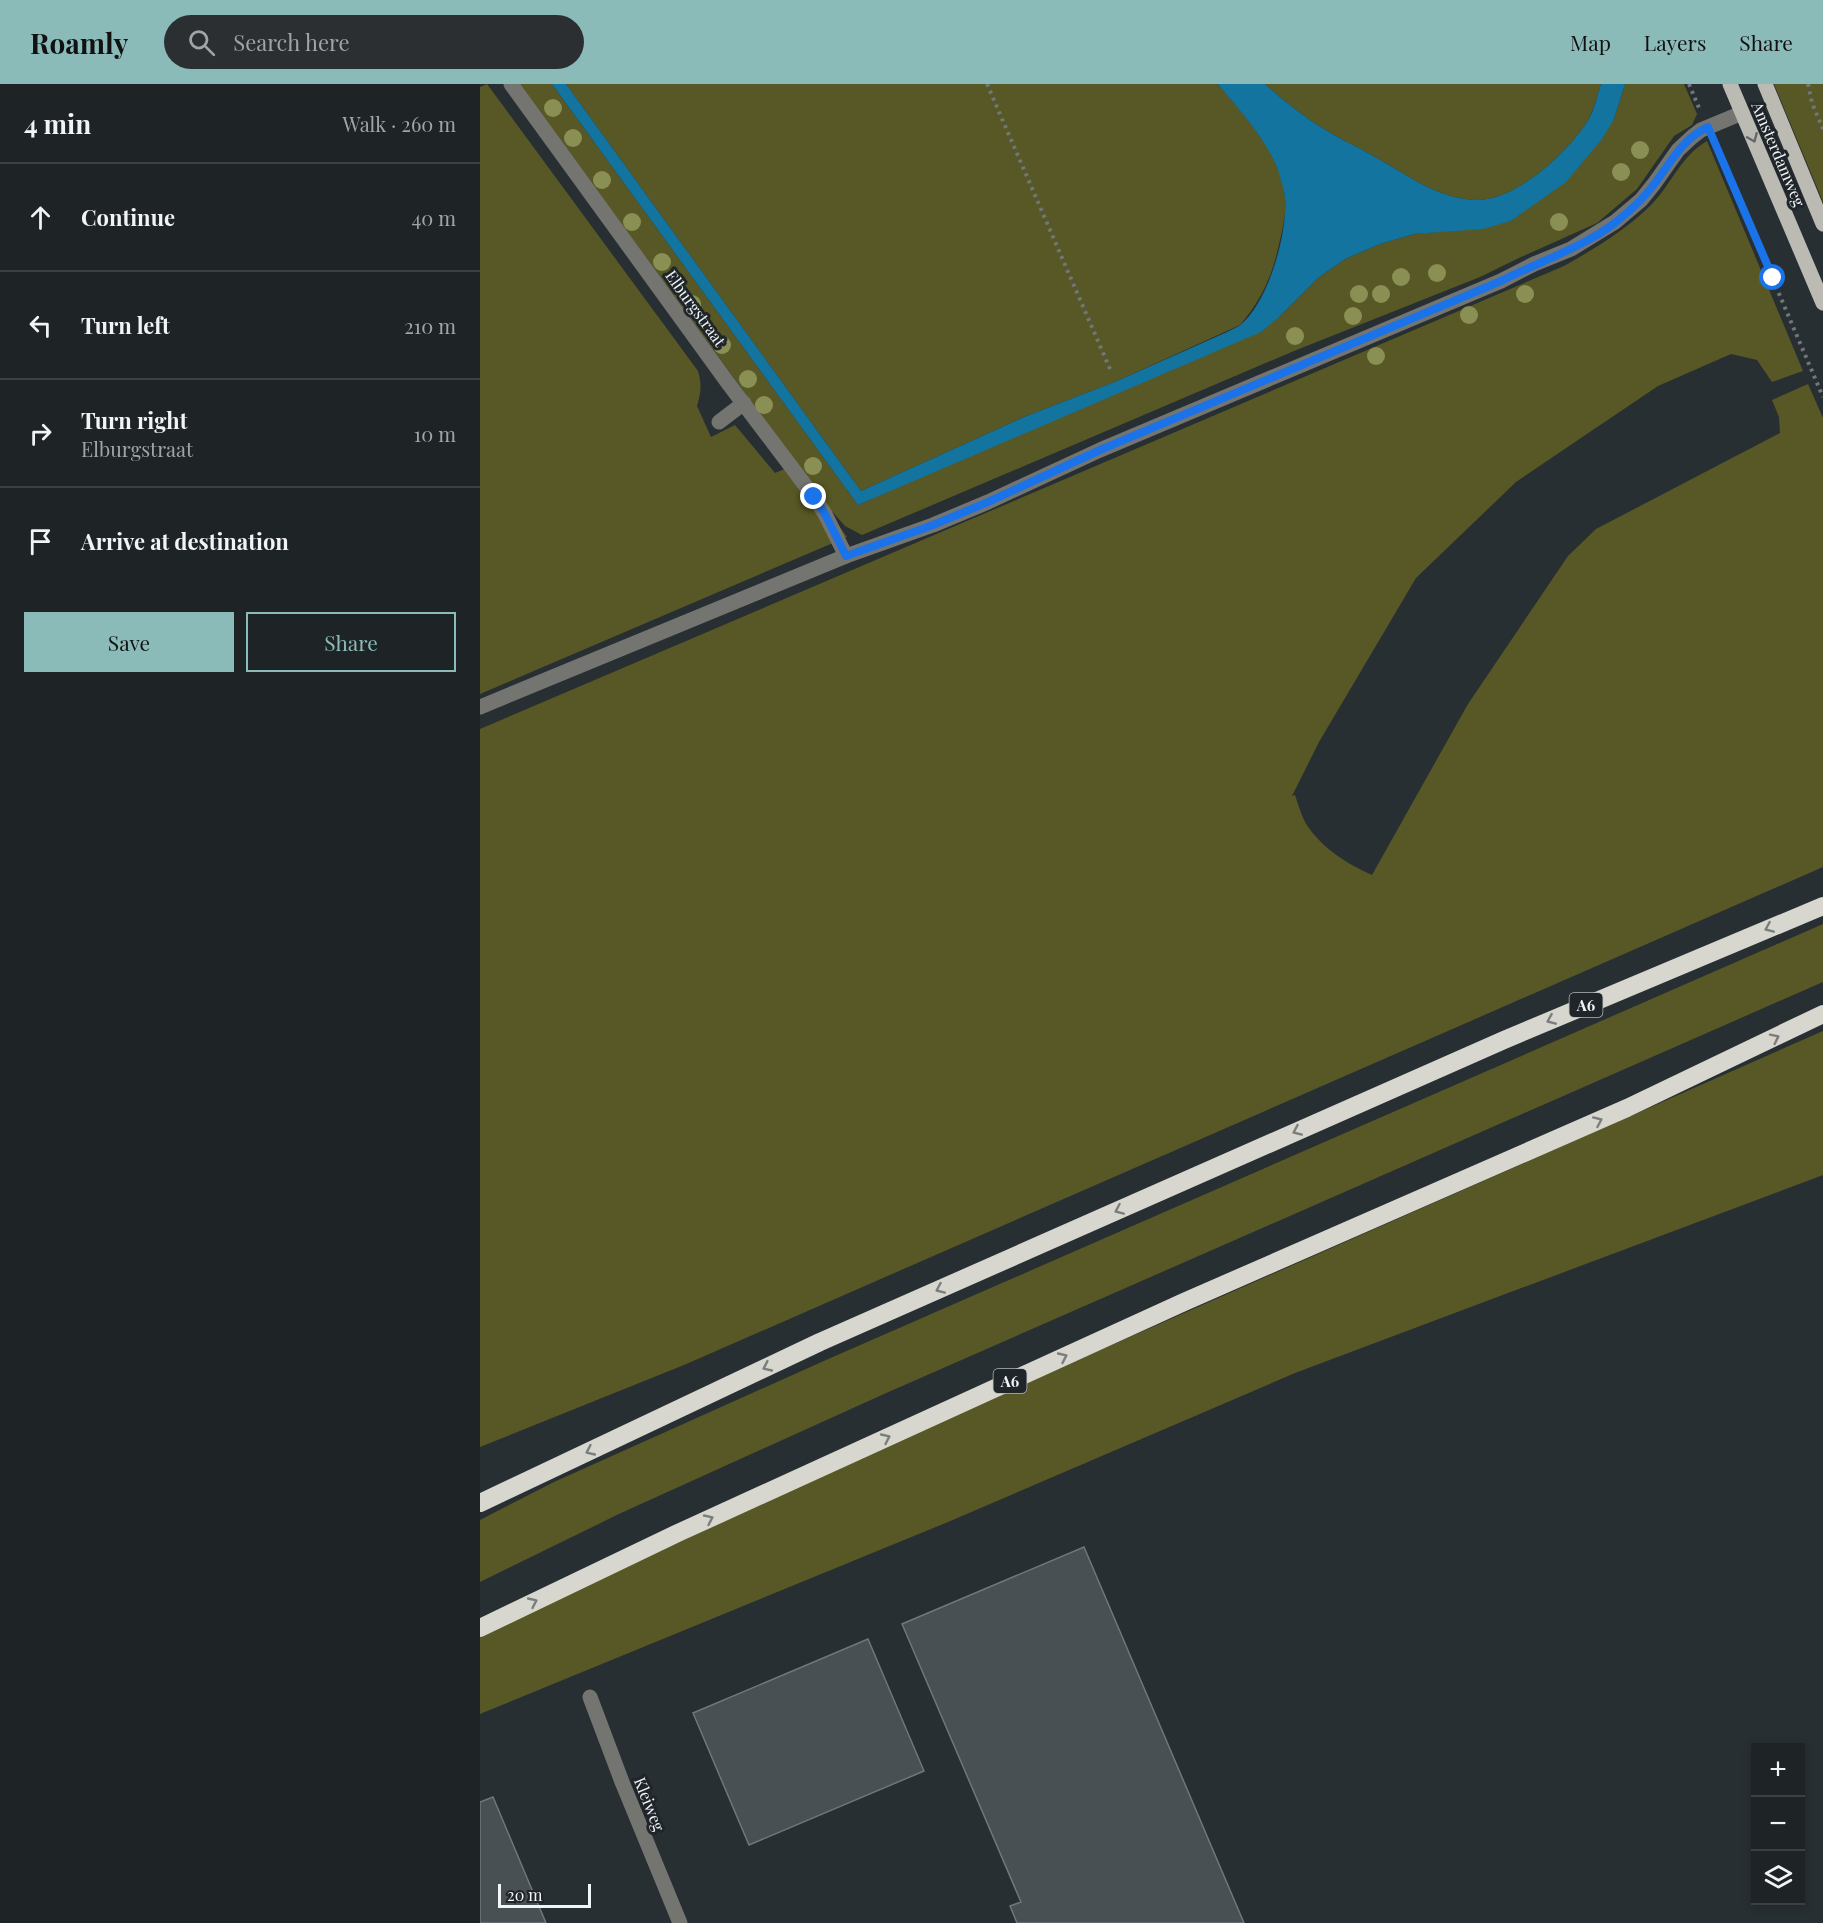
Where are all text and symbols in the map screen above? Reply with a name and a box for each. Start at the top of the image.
search box [164,15,584,69]
text: Roamly [30,24,128,61]
icon: search [185,26,218,59]
text: Search here [233,27,350,57]
text: Map [1570,28,1611,56]
text: Layers [1644,28,1706,56]
text: Share [1739,28,1793,56]
street label: Amsterdamweg [1747,97,1811,210]
text: 4 min [24,106,91,141]
text: Walk · 260 m [343,110,456,137]
one-way arrow [1745,132,1757,143]
icon: ahead [24,201,57,234]
text: Continue [81,202,175,232]
text: 40 m [411,204,456,231]
route start [1759,264,1785,290]
street label: Elburgstraat [661,266,731,351]
icon: left [24,309,57,342]
text: Turn left [81,310,170,340]
text: 210 m [404,312,456,339]
text: Turn right [81,405,187,435]
icon: right [24,417,57,450]
text: 10 m [414,420,456,447]
text: Elburgstraat [81,435,193,462]
route end [800,483,826,509]
icon: arrive [24,525,57,558]
text: Arrive at destination [81,526,289,556]
button: Save [24,612,234,672]
button: Share [246,612,456,672]
one-way arrow [1764,921,1775,933]
road number: A6 [1570,993,1602,1017]
one-way arrow [1546,1013,1557,1025]
one-way arrow [1768,1033,1779,1045]
one-way arrow [1592,1117,1603,1129]
one-way arrow [1292,1123,1303,1135]
one-way arrow [1114,1202,1125,1214]
one-way arrow [936,1282,947,1294]
one-way arrow [1057,1352,1068,1364]
one-way arrow [762,1360,773,1372]
road number: A6 [994,1369,1026,1393]
one-way arrow [880,1433,891,1445]
one-way arrow [586,1443,597,1455]
one-way arrow [702,1514,713,1526]
one-way arrow [526,1598,537,1610]
map controls [1751,1743,1805,1905]
button: + [1751,1743,1805,1797]
street label: Kleiweg [630,1774,671,1835]
button: − [1751,1797,1805,1851]
button: layers [1751,1851,1805,1905]
scale bar [498,1881,591,1908]
text: 20 m [507,1884,542,1905]

